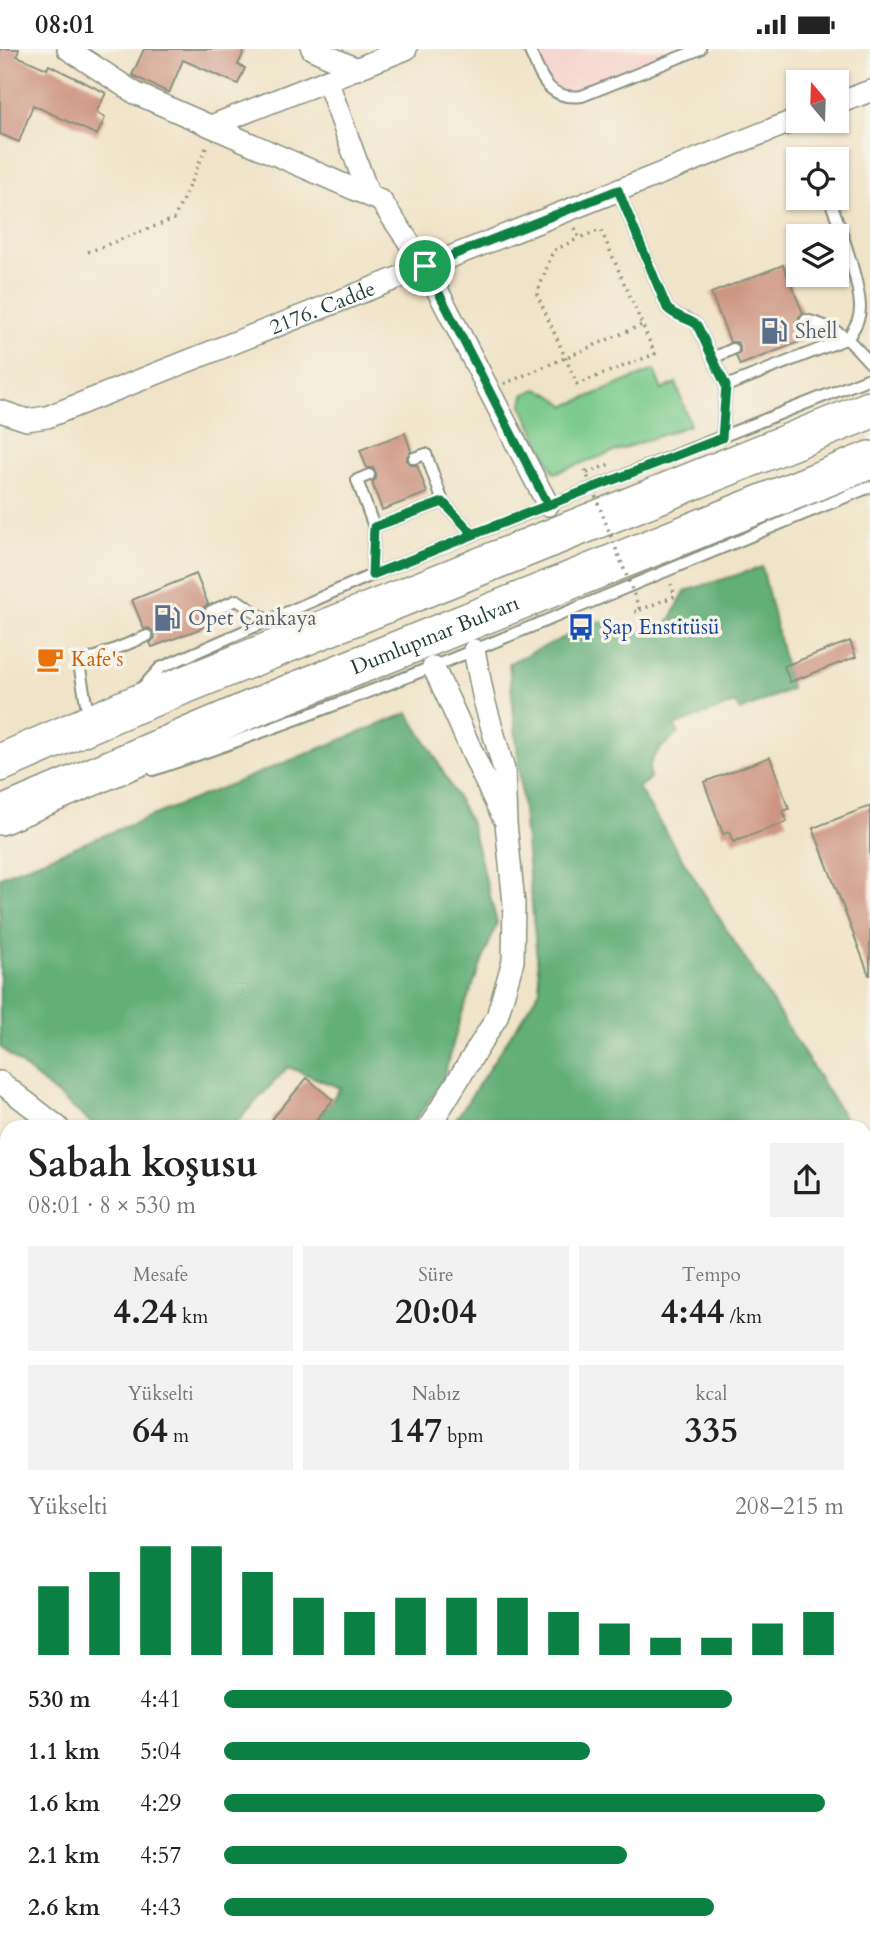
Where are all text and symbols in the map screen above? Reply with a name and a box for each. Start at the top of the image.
text: 08:01 [35,7,96,42]
north arrow [786,70,849,133]
map controls [786,70,849,287]
button: locate [786,147,849,210]
button: layers [786,224,849,287]
pin [395,236,455,296]
icon: arrive [406,247,444,285]
street label: 2176. Cadde [266,274,380,342]
fuel station icon: Shell [759,316,789,346]
place label: Shell [795,317,837,346]
street label: Dumlupınar Bulvarı [346,589,524,682]
fuel station icon: Opet Çankaya [152,603,182,633]
place label: Opet Çankaya [188,604,317,633]
bus stop icon: Şap Enstitüsü [566,612,596,642]
place label: Şap Enstitüsü [602,613,720,642]
cafe icon: Kafe's [35,644,65,674]
place label: Kafe's [71,645,123,674]
text: Sabah koşusu [28,1138,258,1190]
button: share [770,1143,844,1217]
text: 08:01 · 8 × 530 m [28,1190,196,1221]
text: Mesafe [133,1262,188,1288]
text: Süre [418,1262,454,1288]
text: Tempo [682,1262,741,1288]
text: 4.24 [113,1288,177,1336]
text: 20:04 [395,1288,477,1336]
text: 4:44 [661,1288,725,1336]
text: km [177,1304,208,1330]
text: /km [725,1304,762,1330]
text: Yükselti [128,1381,194,1407]
text: Nabız [412,1381,460,1407]
text: kcal [695,1381,727,1407]
text: 64 [132,1407,168,1455]
text: 147 [388,1407,442,1455]
text: 335 [684,1407,738,1455]
text: m [168,1423,189,1449]
text: bpm [442,1423,484,1449]
text: Yükselti [28,1491,108,1522]
text: 208–215 m [735,1491,844,1522]
text: 530 m [28,1684,91,1715]
text: 4:41 [140,1684,181,1715]
text: 1.1 km [28,1736,100,1767]
text: 5:04 [140,1736,181,1767]
text: 1.6 km [28,1788,100,1819]
text: 4:29 [140,1788,181,1819]
text: 2.1 km [28,1840,100,1871]
text: 4:57 [140,1840,181,1871]
text: 2.6 km [28,1892,100,1923]
text: 4:43 [140,1892,181,1923]

